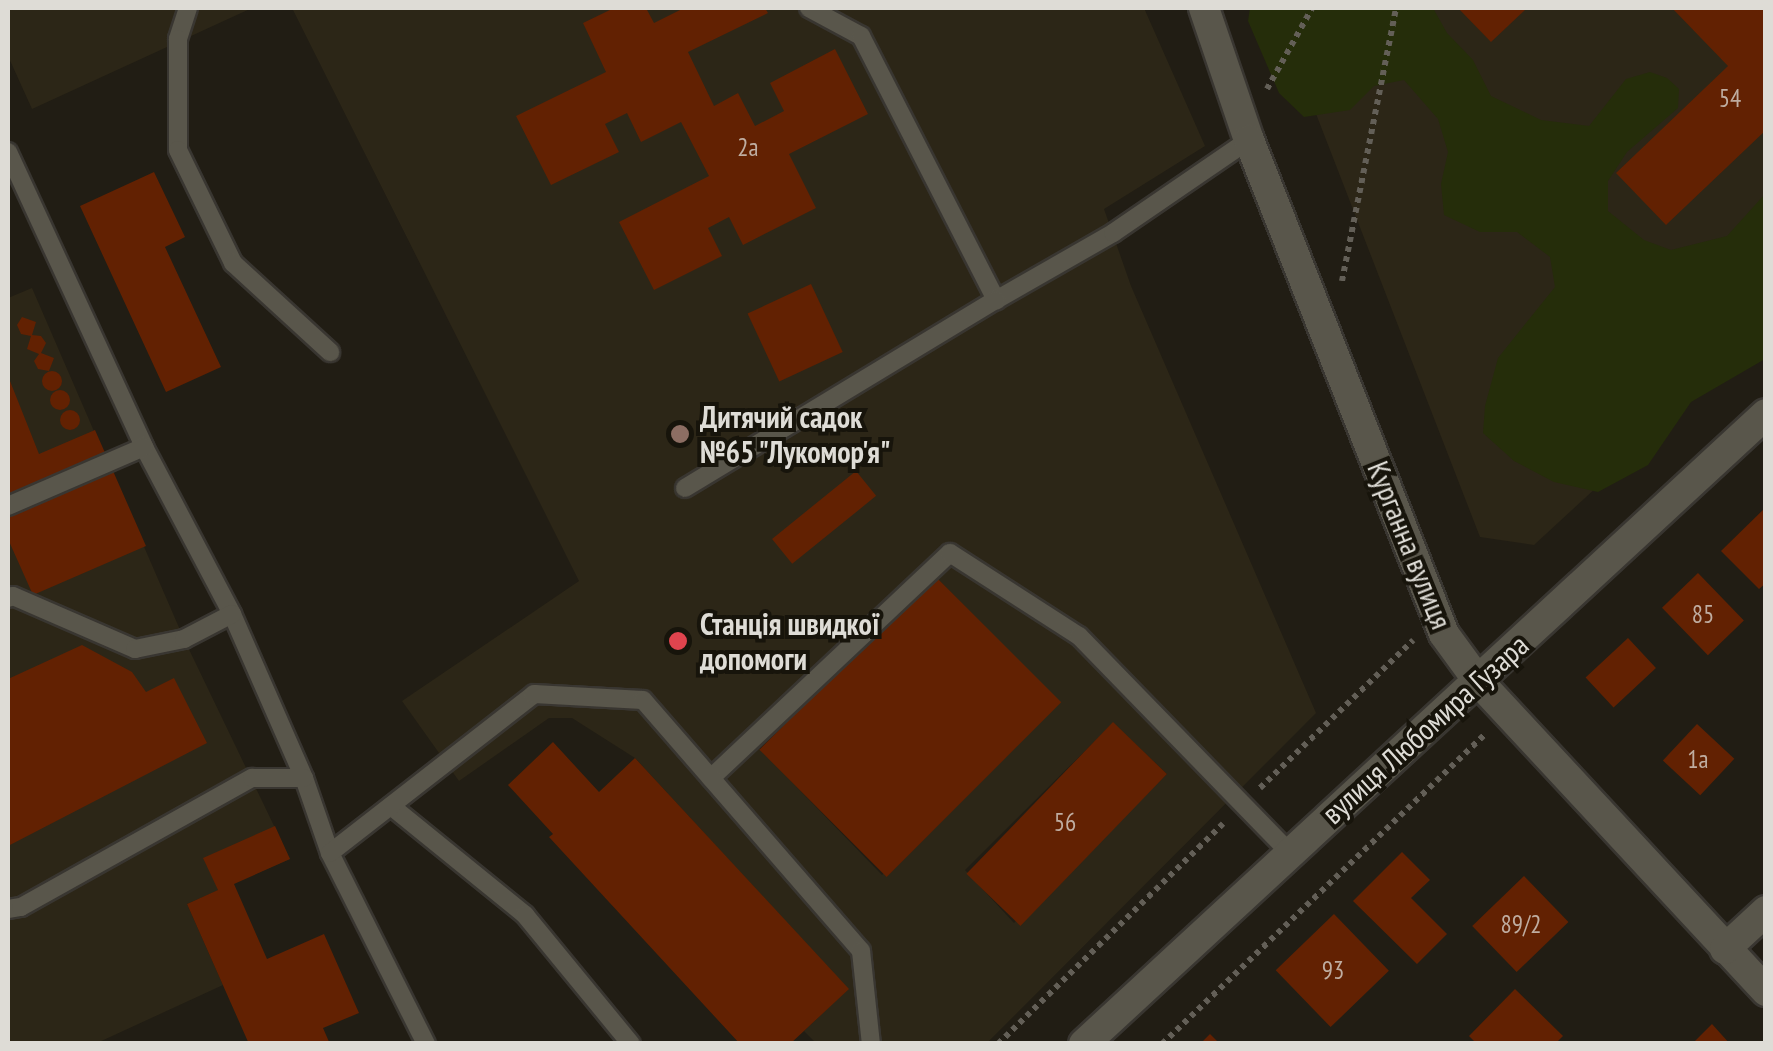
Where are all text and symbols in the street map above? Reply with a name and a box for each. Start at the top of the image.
house number: 54 [1719,83,1741,113]
house number: 2а [737,132,759,162]
place label: Дитячий садок №65 "Лукомор'я" [700,399,893,470]
marker: Дитячий садок №65 "Лукомор'я" [669,423,691,445]
street label: Курганна вулиця [1360,456,1460,634]
house number: 85 [1692,599,1714,629]
place label: Станція швидкої допомоги [700,606,880,676]
street label: вулиця Любомира Гузара [1314,627,1536,831]
marker: Станція швидкої допомоги [665,628,691,654]
house number: 1а [1687,744,1709,774]
house number: 56 [1054,807,1076,837]
house number: 89/2 [1500,909,1542,939]
house number: 93 [1322,955,1344,985]

